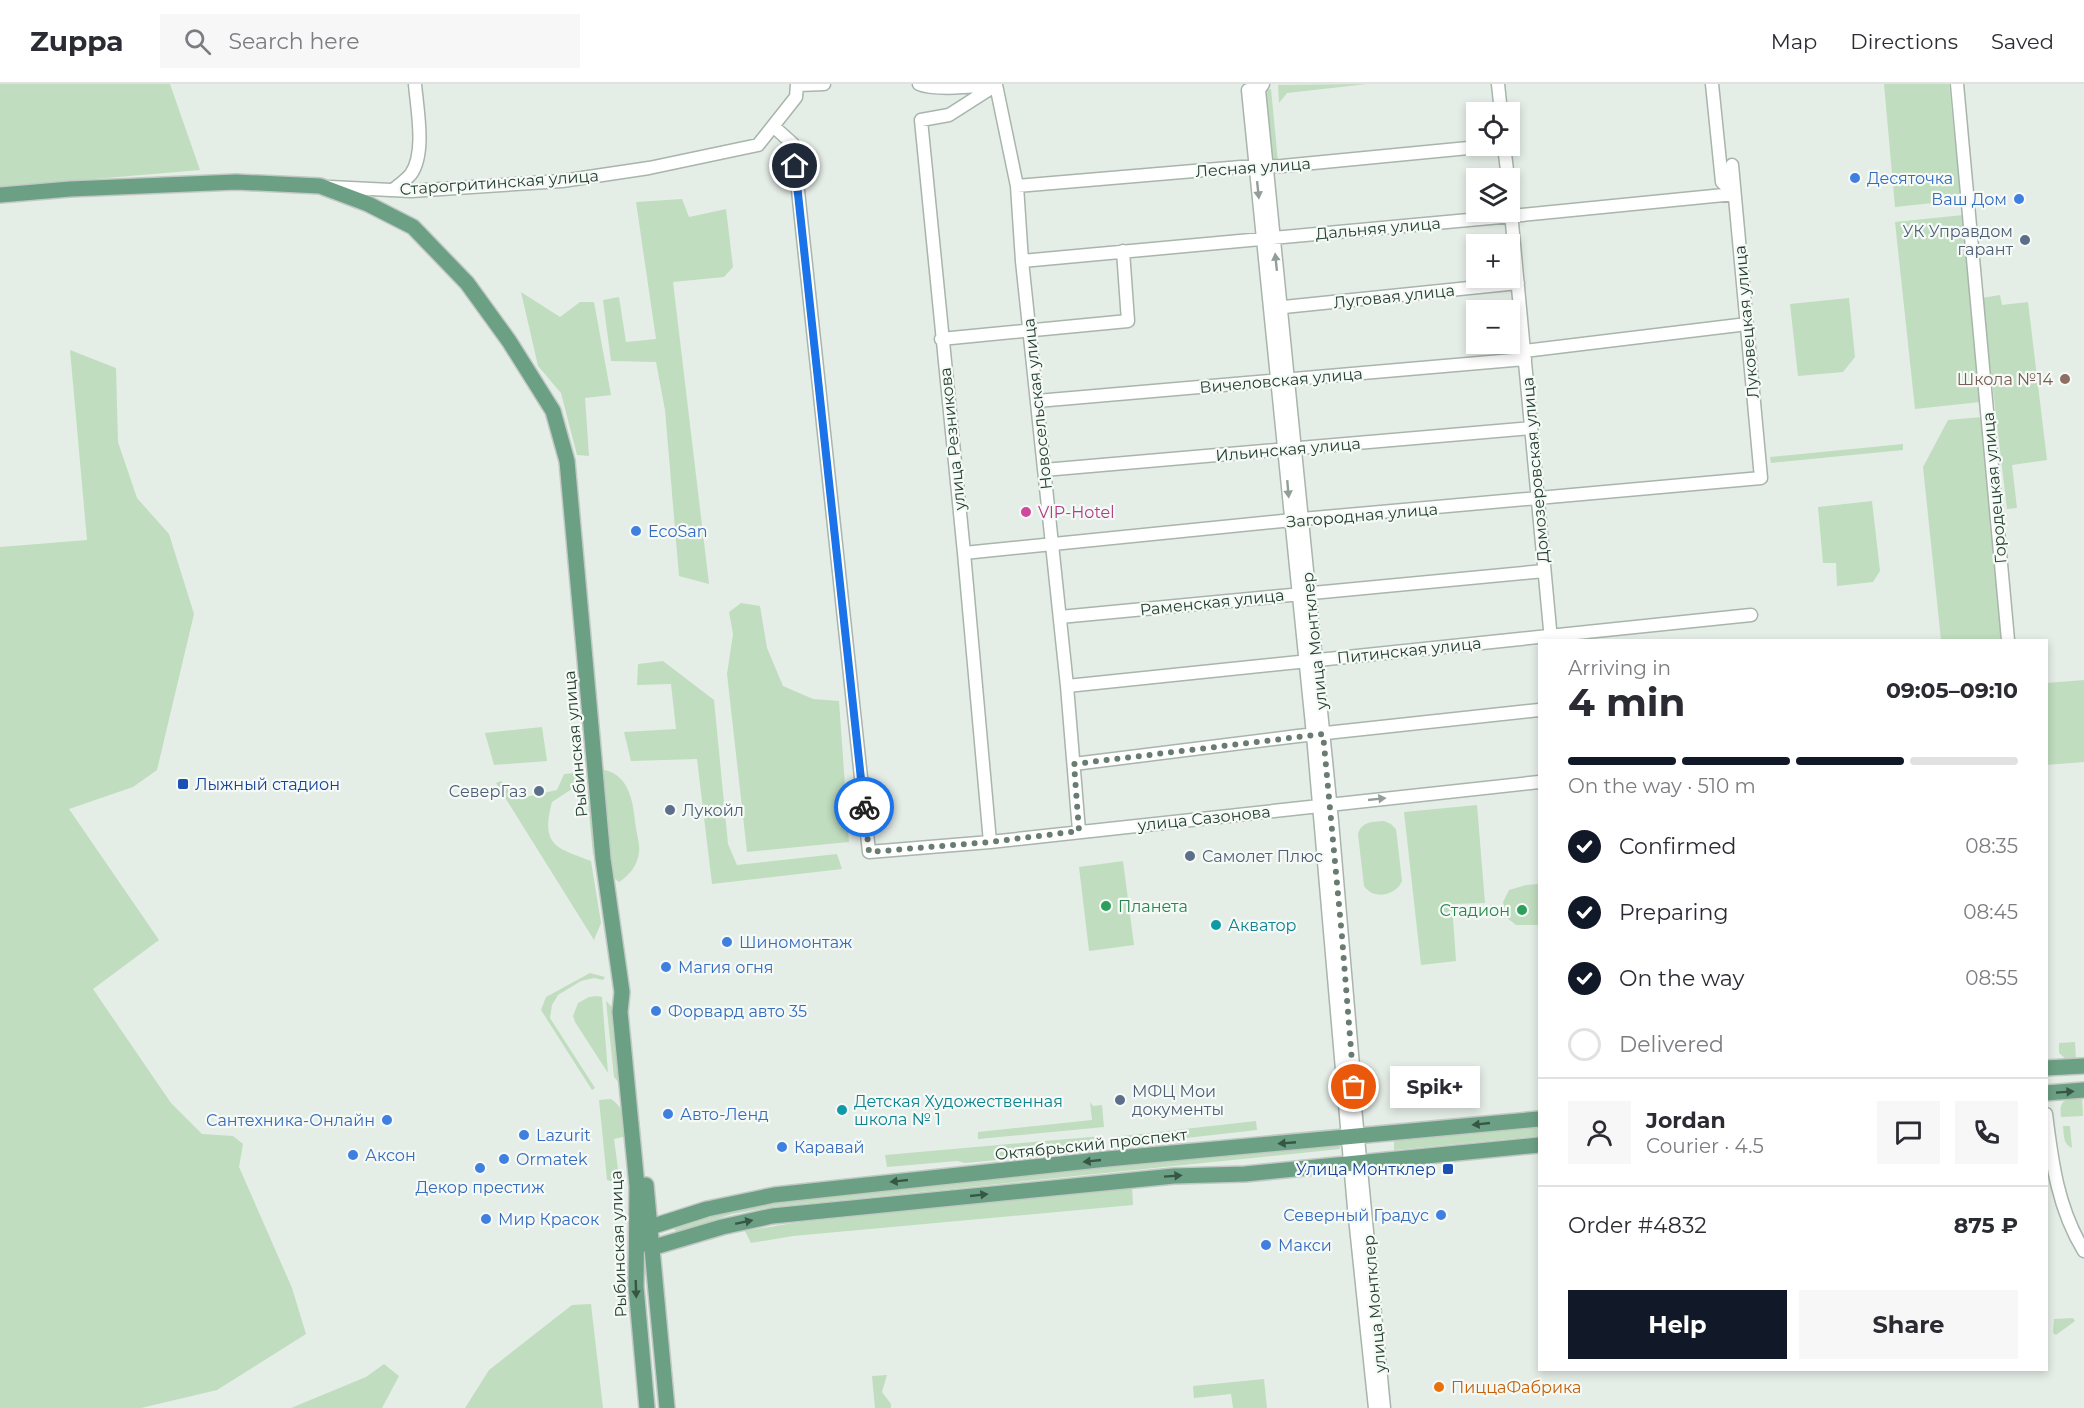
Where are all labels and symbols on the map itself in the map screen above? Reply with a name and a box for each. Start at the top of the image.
pin [769,140,820,191]
street label: Лесная улица [1195,154,1311,181]
street label: Старогритинская улица [399,166,599,199]
place label: Десяточка [1867,169,1953,188]
marker: Десяточка [1848,171,1862,185]
one-way arrow [1253,181,1263,200]
place label: Ваш Дом [1931,190,2007,209]
marker: Ваш Дом [2012,192,2026,206]
street label: Дальняя улица [1315,214,1441,243]
place label: УК Управдом гарант [1903,222,2013,259]
marker: УК Управдом гарант [2018,233,2032,247]
street label: Луковецкая улица [1730,245,1763,399]
one-way arrow [1271,253,1281,272]
street label: Луговая улица [1333,281,1456,312]
street label: Новосельская улица [1019,317,1056,491]
street label: Вичеловская улица [1199,364,1363,397]
street label: улица Резникова [936,366,970,512]
place label: Школа №14 [1957,370,2053,389]
marker: Школа №14 [2058,372,2072,386]
street label: Домозеровская улица [1518,376,1553,563]
street label: Городецкая улица [1978,411,2011,565]
street label: Ильинская улица [1215,434,1361,465]
one-way arrow [1283,479,1293,498]
street label: Загородная улица [1285,499,1439,532]
place label: VIP-Hotel [1038,503,1115,522]
marker: VIP-Hotel [1019,505,1033,519]
place label: EcoSan [648,522,708,541]
marker: EcoSan [629,524,643,538]
street label: улица Монтклер [1298,571,1331,712]
street label: Раменская улица [1139,585,1285,620]
street label: Питинская улица [1336,633,1482,668]
street label: Рыбинская улица [560,670,591,818]
place label: Лыжный стадион [195,775,340,794]
marker: Лыжный стадион [176,777,190,791]
courier [834,777,894,837]
place label: СеверГаз [449,782,527,801]
marker: СеверГаз [532,784,546,798]
one-way arrow [1368,795,1387,804]
place label: Лукойл [682,801,744,820]
street label: улица Сазонова [1136,802,1271,835]
marker: Лукойл [663,803,677,817]
place label: Самолет Плюс [1202,847,1323,866]
marker: Самолет Плюс [1183,849,1197,863]
place label: Планета [1118,897,1188,916]
marker: Планета [1099,899,1113,913]
place label: Стадион [1439,901,1510,920]
marker: Стадион [1515,903,1529,917]
place label: Акватор [1228,916,1297,935]
marker: Акватор [1209,918,1223,932]
place label: Шиномонтаж [739,933,852,952]
marker: Шиномонтаж [720,935,734,949]
place label: Магия огня [678,958,774,977]
marker: Магия огня [659,960,673,974]
place label: Форвард авто 35 [668,1002,807,1021]
marker: Форвард авто 35 [649,1004,663,1018]
pin [1328,1061,1379,1112]
callout: Spik+ [1390,1066,1480,1108]
place label: МФЦ Мои документы [1132,1082,1224,1119]
one-way arrow [2056,1087,2075,1097]
place label: Детская Художественная школа № 1 [854,1092,1063,1129]
marker: МФЦ Мои документы [1113,1093,1127,1107]
marker: Детская Художественная школа № 1 [835,1103,849,1117]
place label: Авто-Ленд [680,1105,769,1124]
marker: Авто-Ленд [661,1107,675,1121]
place label: Сантехника-Онлайн [206,1111,375,1130]
marker: Сантехника-Онлайн [380,1113,394,1127]
one-way arrow [1471,1119,1490,1129]
street label: Октябрьский проспект [994,1125,1189,1164]
place label: Lazurit [536,1126,591,1145]
marker: Lazurit [517,1128,531,1142]
place label: Каравай [794,1138,865,1157]
one-way arrow [1277,1138,1296,1148]
marker: Каравай [775,1140,789,1154]
place label: Аксон [365,1146,416,1165]
marker: Аксон [346,1148,360,1162]
place label: Ormatek [516,1150,588,1169]
marker: Ormatek [497,1152,511,1166]
one-way arrow [1083,1156,1102,1165]
place label: Улица Монтклер [1296,1160,1436,1179]
marker: Декор престиж [473,1161,487,1175]
marker: Улица Монтклер [1441,1162,1455,1176]
street label: Рыбинская улица [606,1170,631,1318]
one-way arrow [1164,1171,1183,1181]
one-way arrow [889,1176,908,1186]
place label: Декор престиж [415,1178,545,1197]
one-way arrow [970,1190,989,1200]
place label: Северный Градус [1283,1206,1429,1225]
marker: Северный Градус [1434,1208,1448,1222]
place label: Мир Красок [498,1210,600,1229]
marker: Мир Красок [479,1212,493,1226]
one-way arrow [734,1216,753,1226]
street label: улица Монтклер [1359,1234,1390,1375]
place label: Макси [1278,1236,1332,1255]
marker: Макси [1259,1238,1273,1252]
one-way arrow [631,1279,641,1298]
place label: ПиццаФабрика [1451,1378,1581,1397]
marker: ПиццаФабрика [1432,1380,1446,1394]

